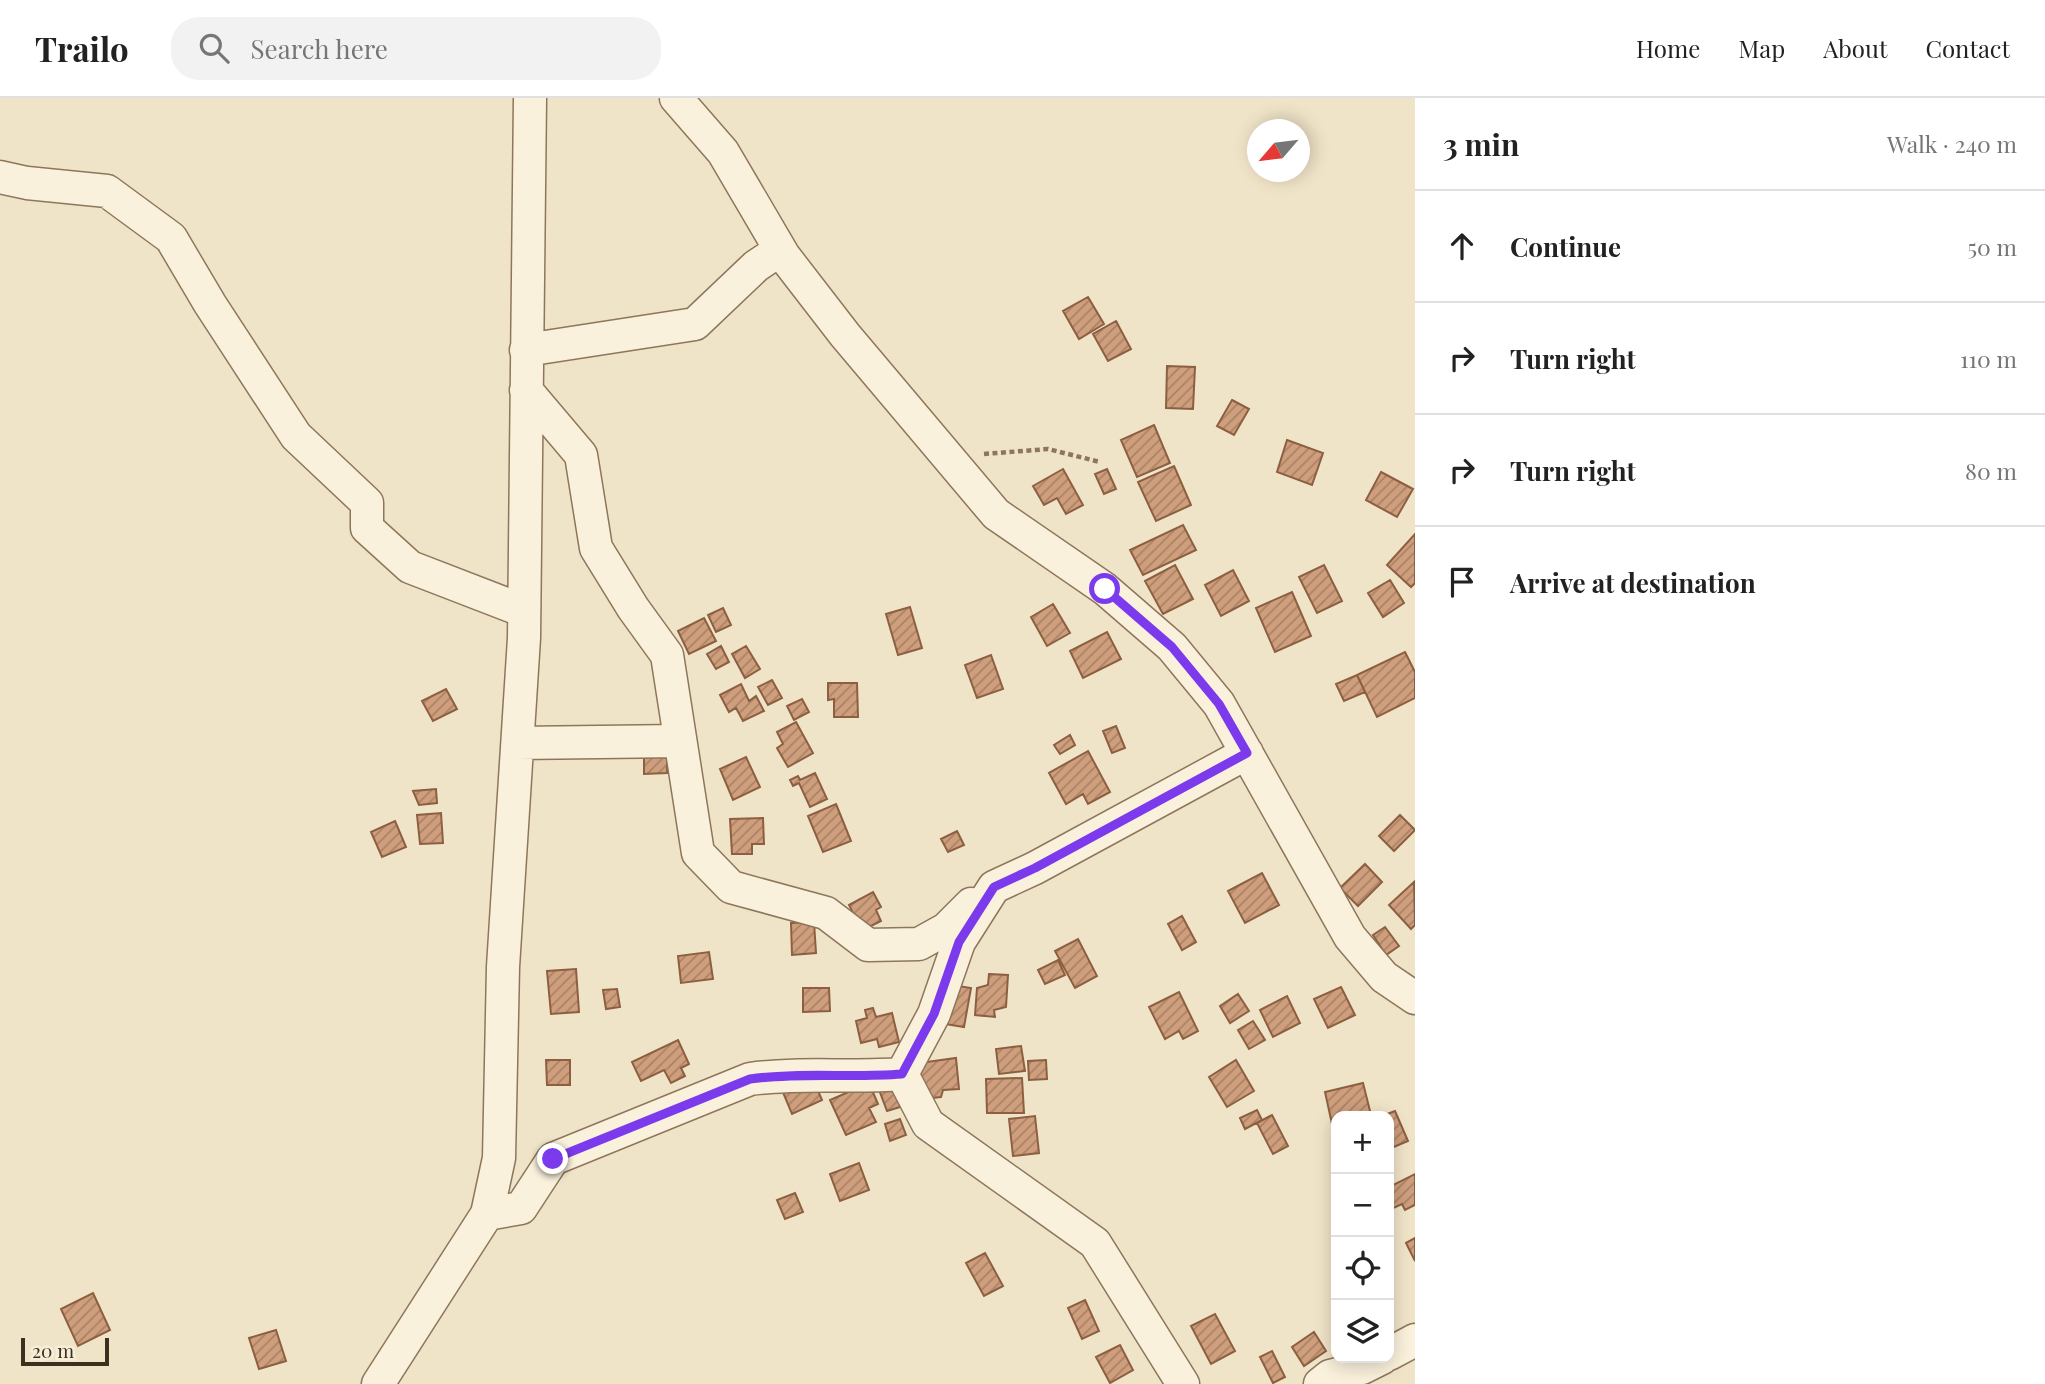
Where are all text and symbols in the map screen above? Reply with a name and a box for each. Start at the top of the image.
search box [171,17,661,80]
text: Trailo [35,26,129,70]
icon: search [195,29,233,67]
text: Search here [251,31,388,66]
text: Home [1636,32,1700,64]
text: Map [1738,32,1785,64]
text: About [1823,32,1887,64]
text: Contact [1925,32,2010,64]
north arrow [1247,119,1310,182]
text: 3 min [1443,124,1519,164]
text: Walk · 240 m [1887,128,2017,159]
icon: ahead [1443,227,1481,265]
text: Continue [1510,229,1621,264]
text: 50 m [1968,231,2017,262]
icon: right [1443,339,1481,377]
text: Turn right [1510,341,1636,376]
text: 110 m [1960,343,2017,374]
icon: right [1443,451,1481,489]
text: Turn right [1510,453,1636,488]
text: 80 m [1965,455,2017,486]
icon: arrive [1443,563,1481,601]
text: Arrive at destination [1510,565,1756,600]
route start [1089,573,1120,604]
map controls [1331,1111,1394,1363]
button: + [1331,1111,1394,1174]
route end [537,1143,568,1174]
button: − [1331,1174,1394,1237]
button: locate [1331,1237,1394,1300]
button: layers [1331,1300,1394,1363]
scale bar [21,1335,108,1367]
text: 20 m [32,1337,74,1363]

